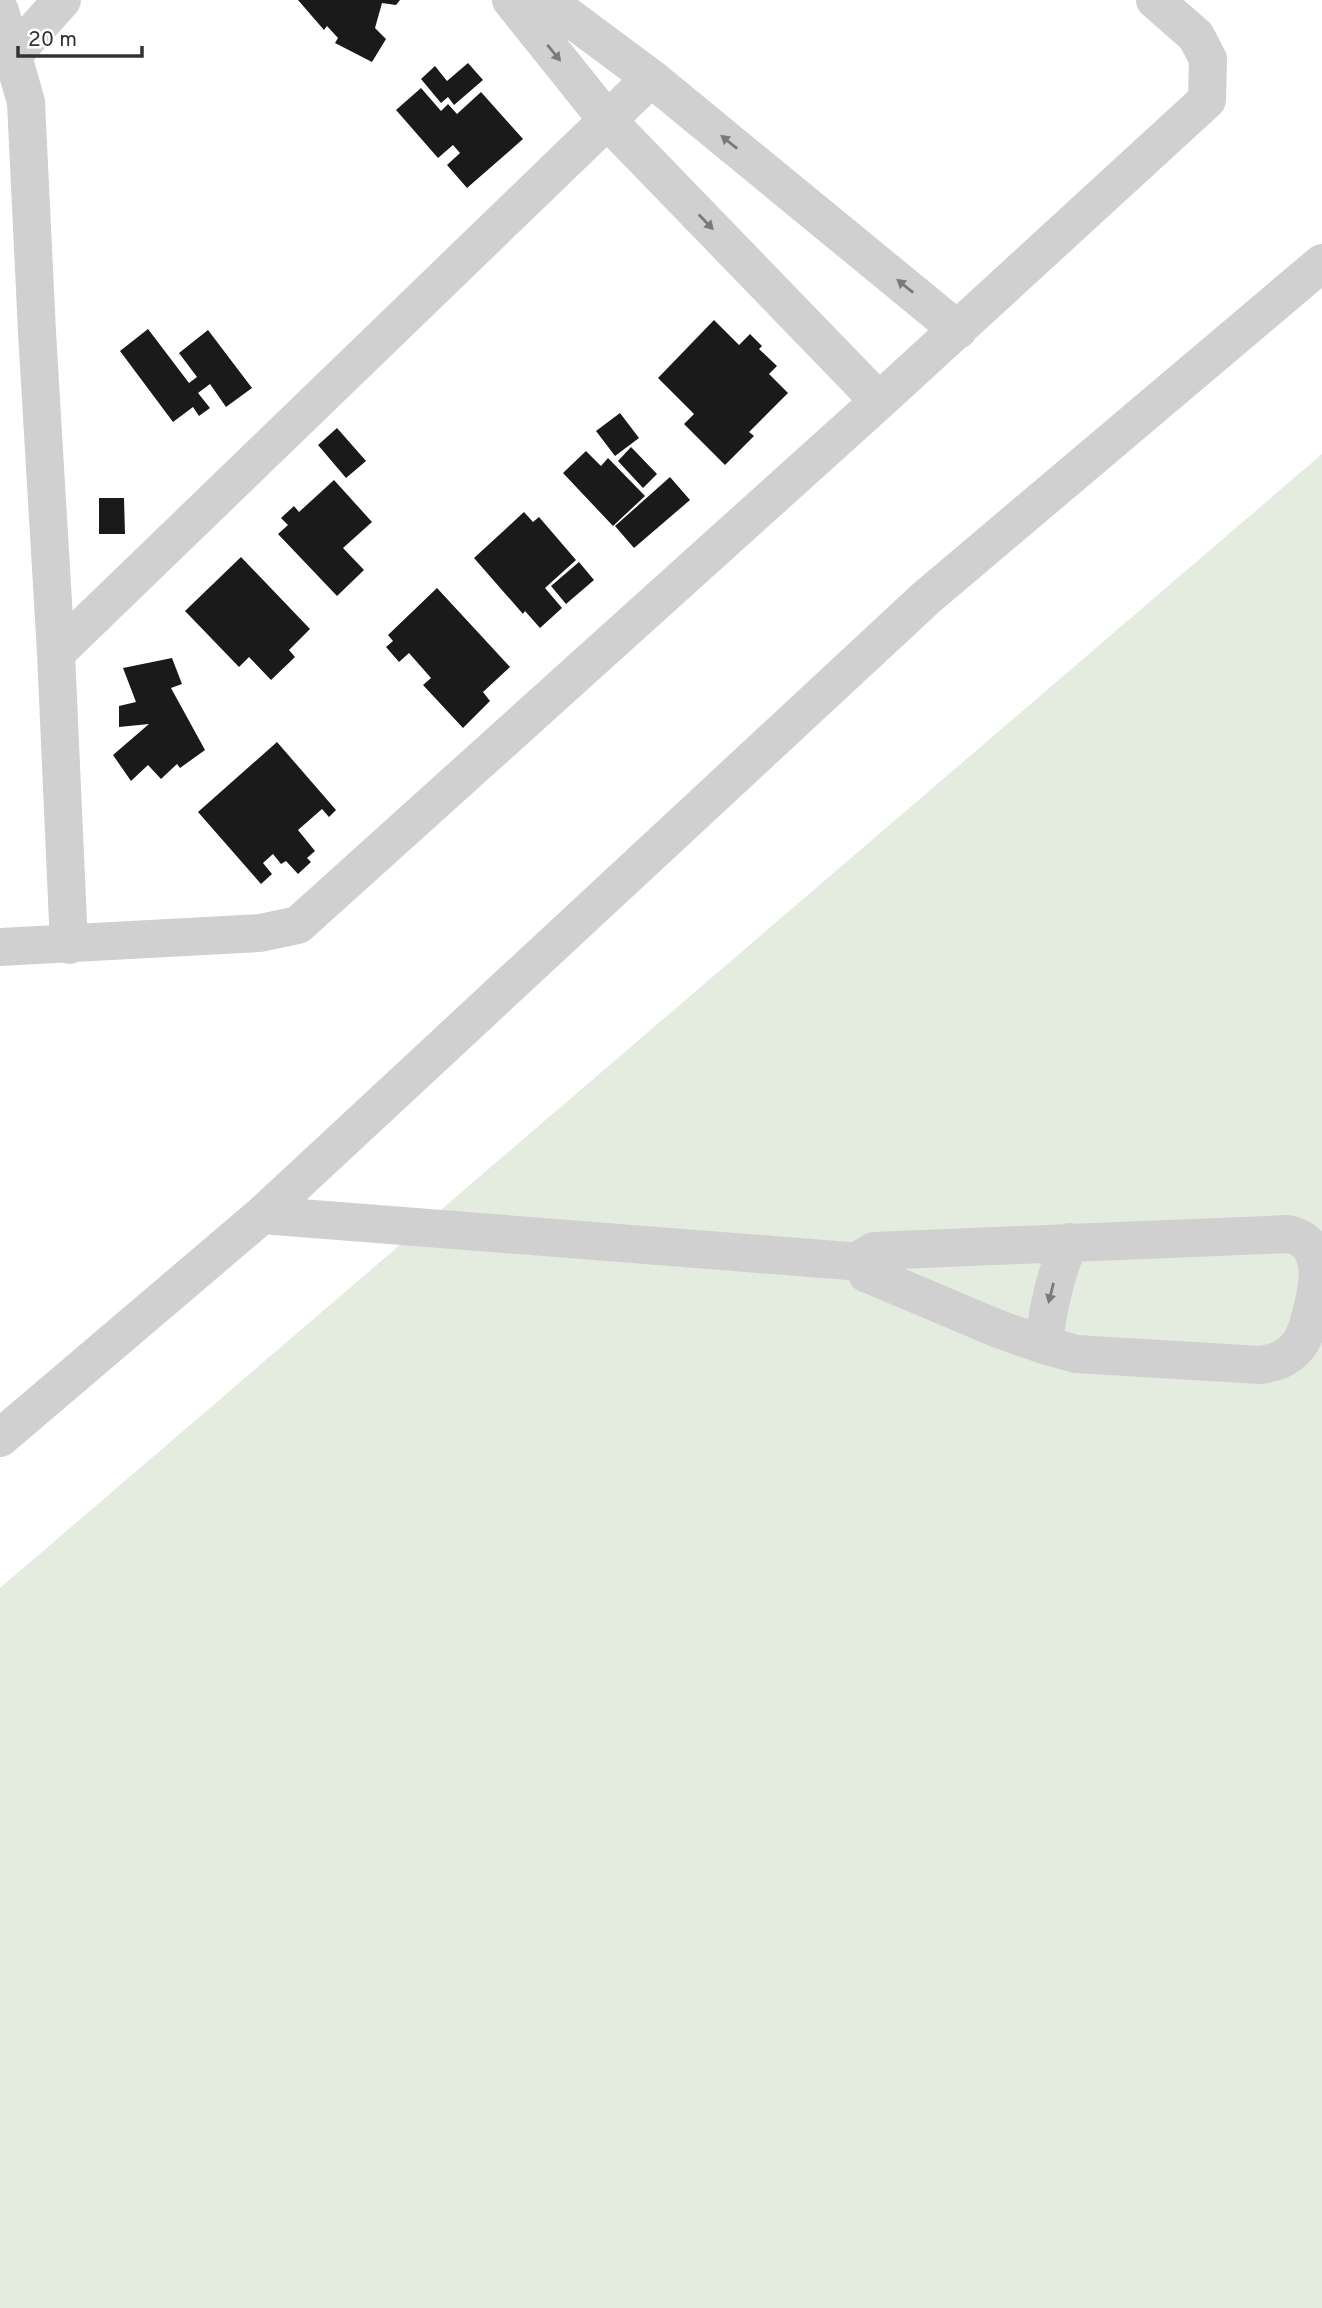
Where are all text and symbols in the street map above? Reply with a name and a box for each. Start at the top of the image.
scale bar [18,14,142,58]
text: 20 m [28,27,77,54]
one-way arrow [546,45,561,62]
one-way arrow [721,135,738,150]
one-way arrow [698,213,714,230]
one-way arrow [896,279,914,294]
one-way arrow [1045,1282,1056,1304]

